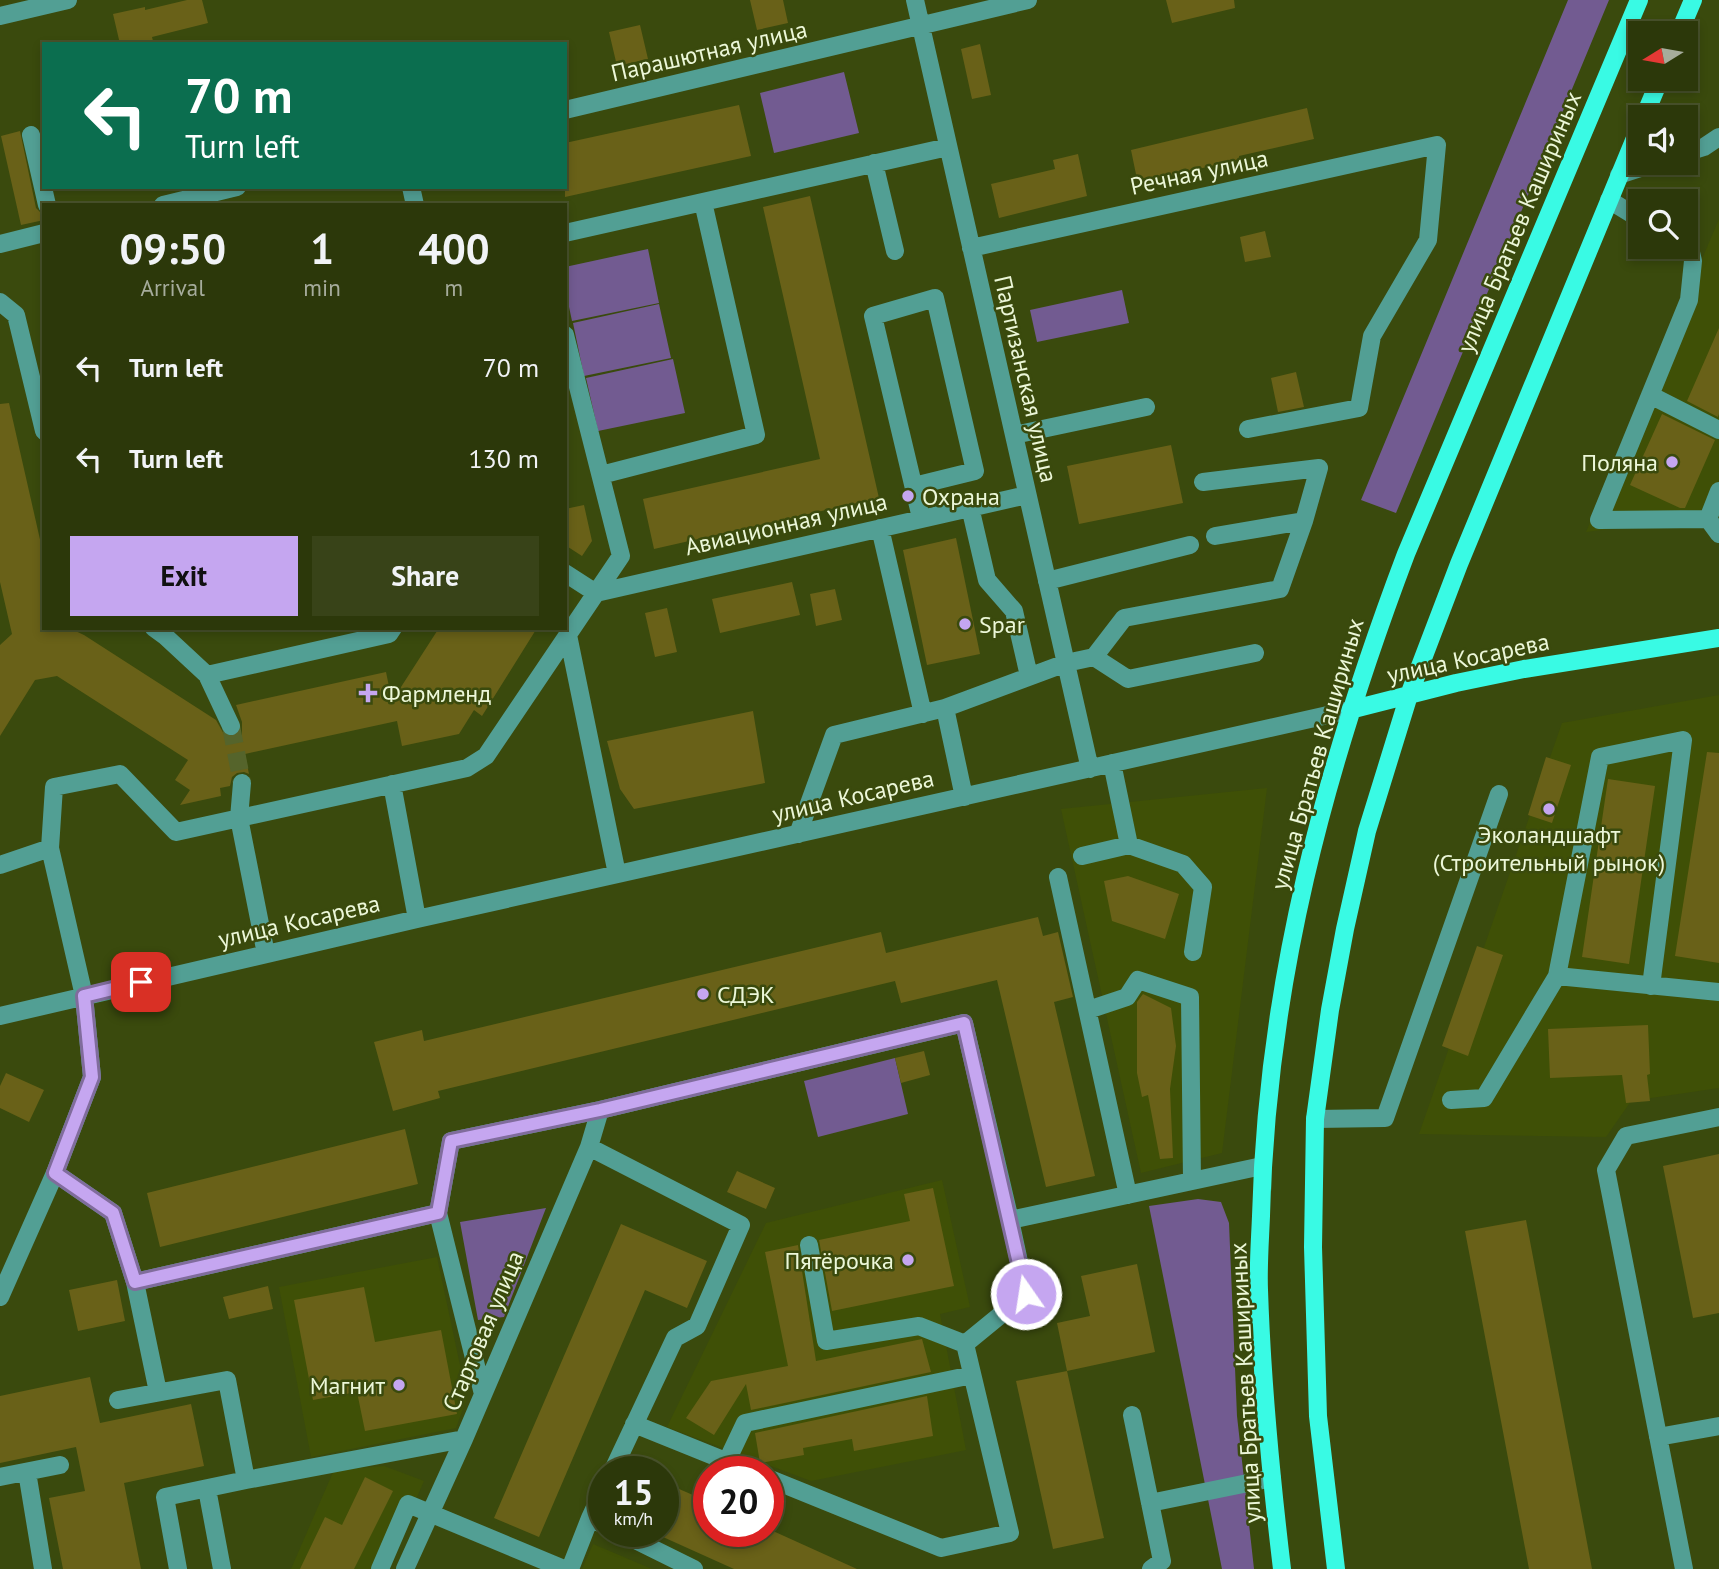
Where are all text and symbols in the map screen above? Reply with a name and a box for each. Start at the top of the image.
street label: Парашютная улица [608,13,810,89]
north arrow [1628,21,1698,91]
map controls [1628,21,1698,259]
text: 70 m [185,63,292,127]
icon: left [70,70,161,161]
street label: улица Братьев Кашириных [1450,87,1588,357]
button: sound [1628,105,1698,175]
text: Turn left [185,125,300,167]
street label: Речная улица [1127,142,1271,202]
button: search [1628,189,1698,259]
text: 09:50 [119,221,226,276]
text: 1 [310,221,334,276]
text: 400 [418,221,490,276]
street label: Партизанская улица [987,272,1065,486]
text: Arrival [140,273,205,302]
text: min [303,273,341,302]
text: m [445,273,463,302]
icon: left [70,349,108,387]
text: Turn left [129,351,223,384]
text: 70 m [483,351,539,384]
icon: left [70,440,108,478]
text: Turn left [129,442,223,475]
text: 130 m [468,442,539,475]
place label: Поляна [1581,447,1658,478]
marker: Поляна [1664,454,1680,470]
place label: Охрана [922,481,1000,512]
street label: Авиационная улица [682,486,890,562]
marker: Охрана [900,488,916,504]
button: Exit [70,536,298,616]
button: Share [312,536,539,616]
place label: Spar [979,609,1025,640]
street label: улица Братьев Кашириных [1263,615,1371,893]
marker: Spar [957,616,973,632]
street label: улица Косарева [1384,626,1552,690]
place label: Фармленд [382,678,491,709]
marker: Фармленд [360,685,376,701]
street label: улица Косарева [769,762,937,830]
marker: Эколандшафт (Строительный рынок) [1541,801,1557,817]
place label: Эколандшафт (Строительный рынок) [1433,819,1665,878]
street label: улица Косарева [215,887,383,955]
pin [111,952,171,1012]
icon: arrive [122,963,160,1001]
place label: СДЭК [717,979,775,1010]
marker: СДЭК [695,986,711,1002]
street label: улица Братьев Кашириных [1222,1242,1268,1524]
place label: Пятёрочка [784,1245,894,1276]
street label: Стартовая улица [435,1246,531,1416]
marker: Пятёрочка [900,1252,916,1268]
position arrow [989,1257,1063,1331]
place label: Магнит [310,1370,385,1401]
marker: Магнит [391,1377,407,1393]
speed limit sign: 20 [693,1456,784,1547]
text: 15 [614,1469,653,1515]
text: km/h [614,1507,653,1530]

